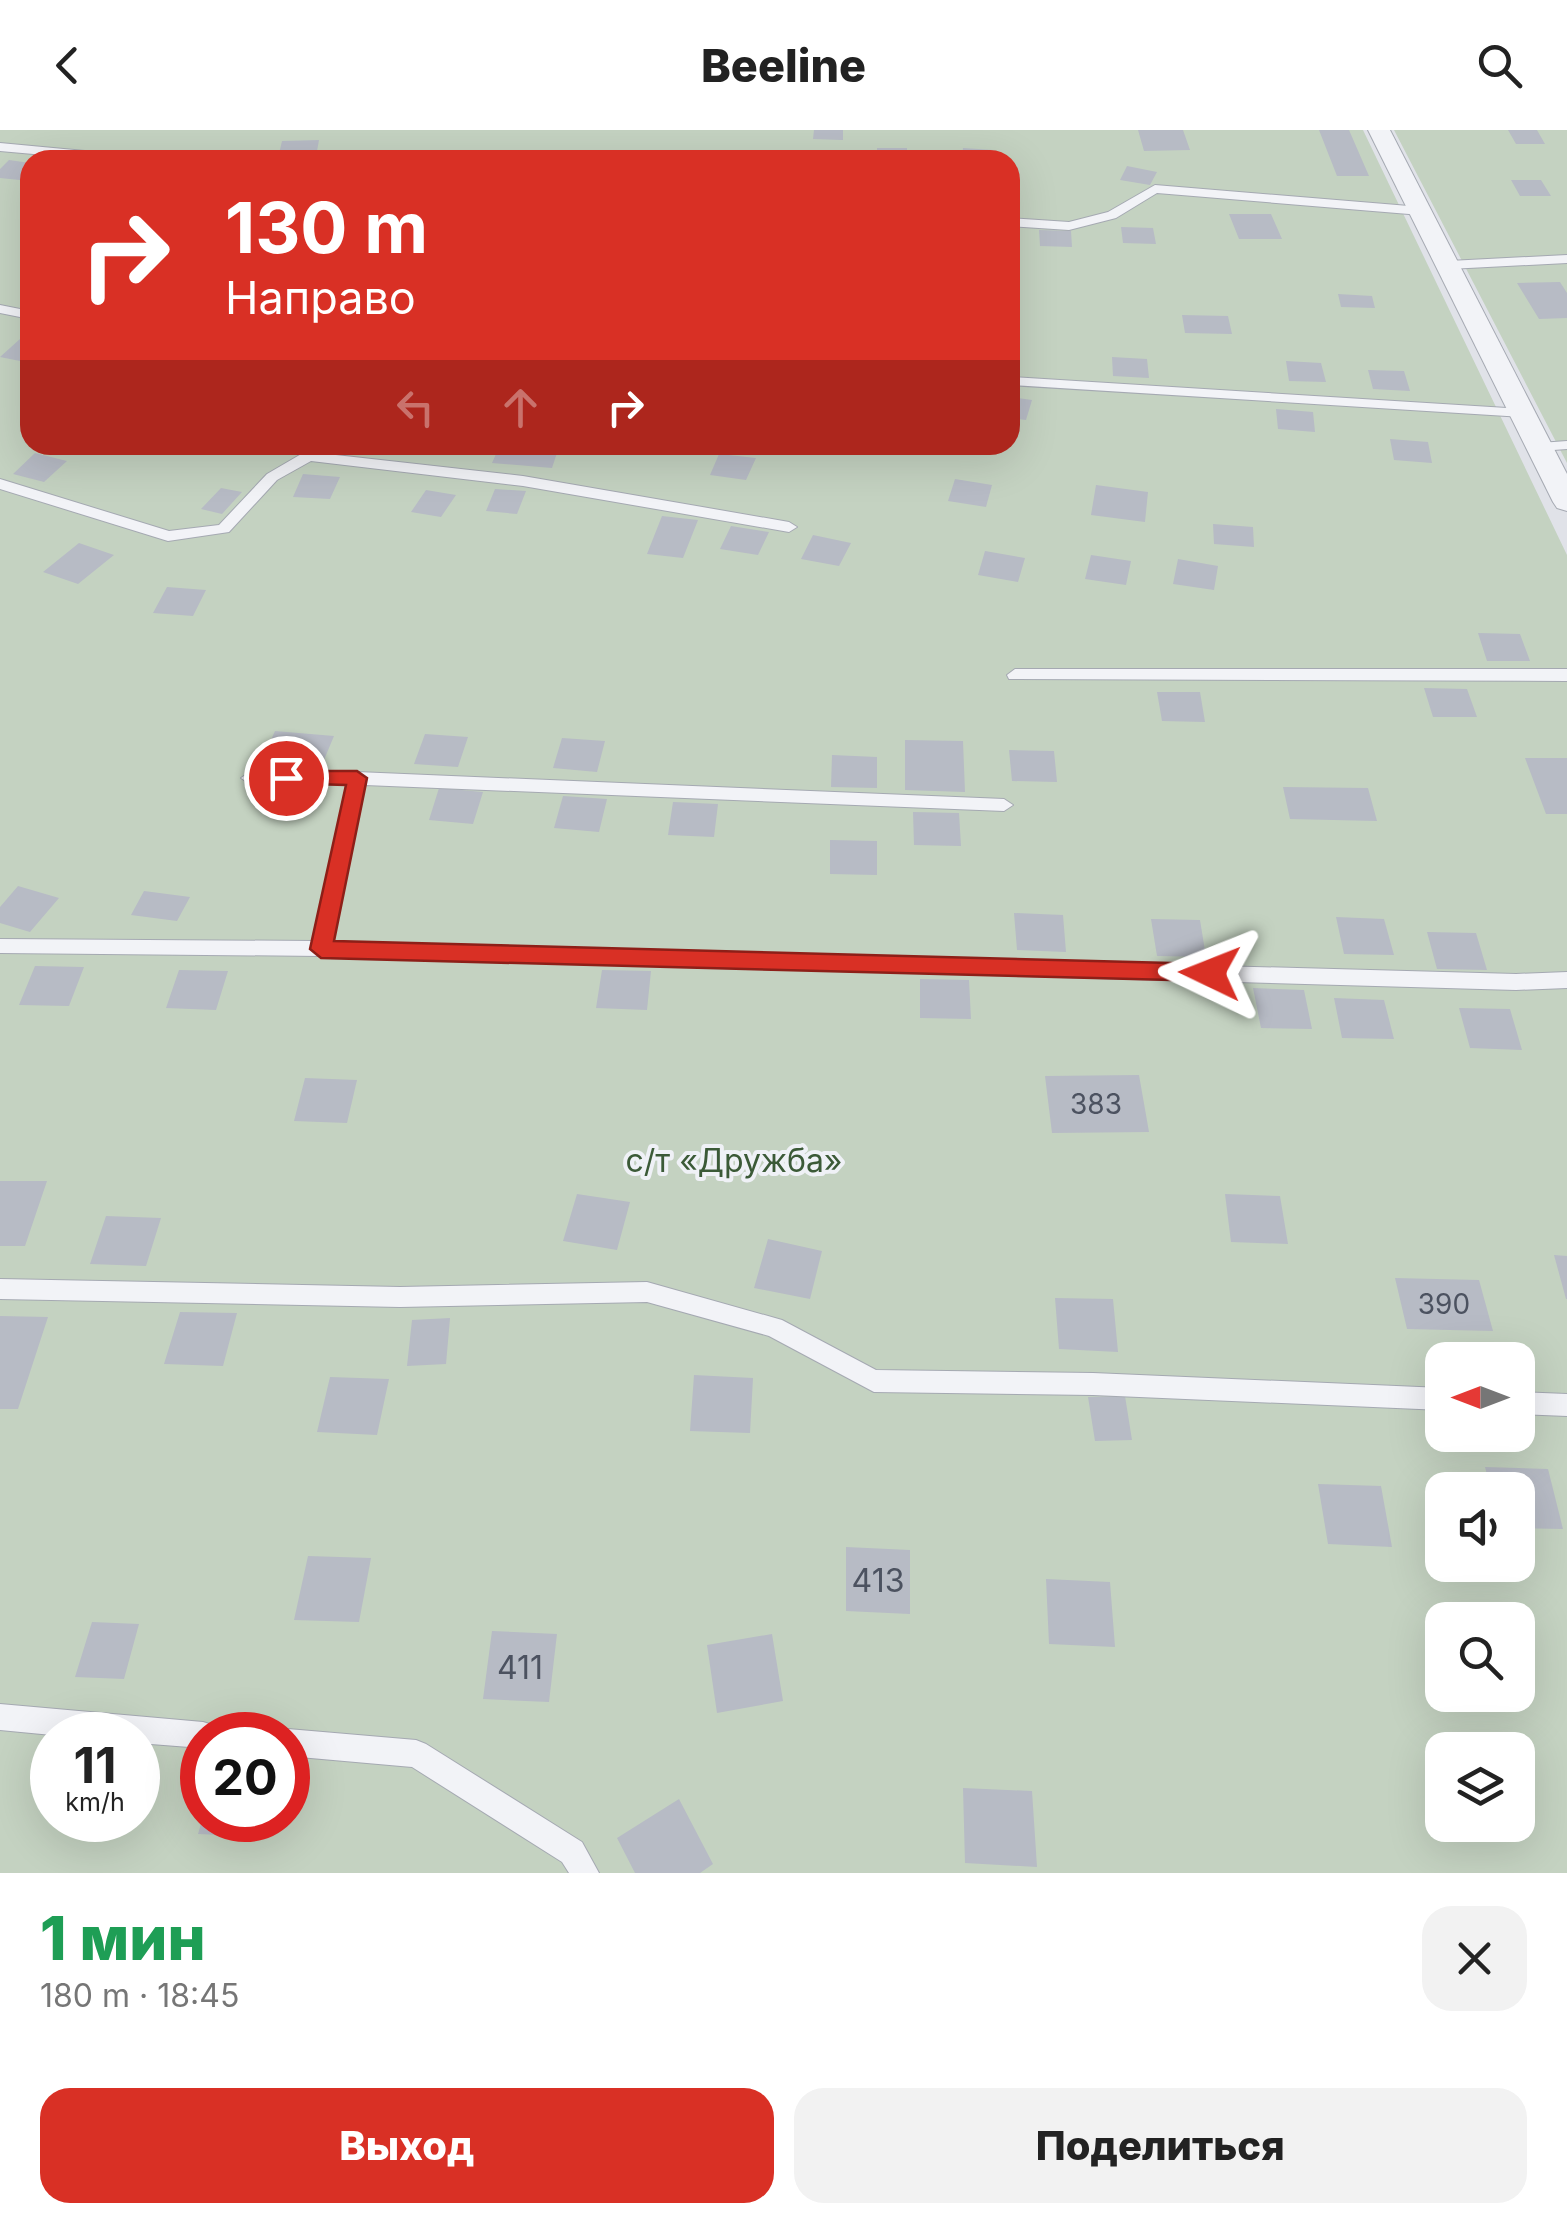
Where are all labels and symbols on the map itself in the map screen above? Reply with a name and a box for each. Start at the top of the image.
pin [244,736,329,821]
position arrow [1158,921,1262,1025]
house number: 383 [1070,1087,1122,1121]
park label: с/т «Дружба» [625,1141,843,1180]
house number: 390 [1418,1287,1470,1321]
north arrow [1425,1342,1535,1452]
house number: 413 [852,1561,904,1600]
house number: 411 [497,1648,543,1687]
speed limit sign: 20 [180,1712,310,1842]

